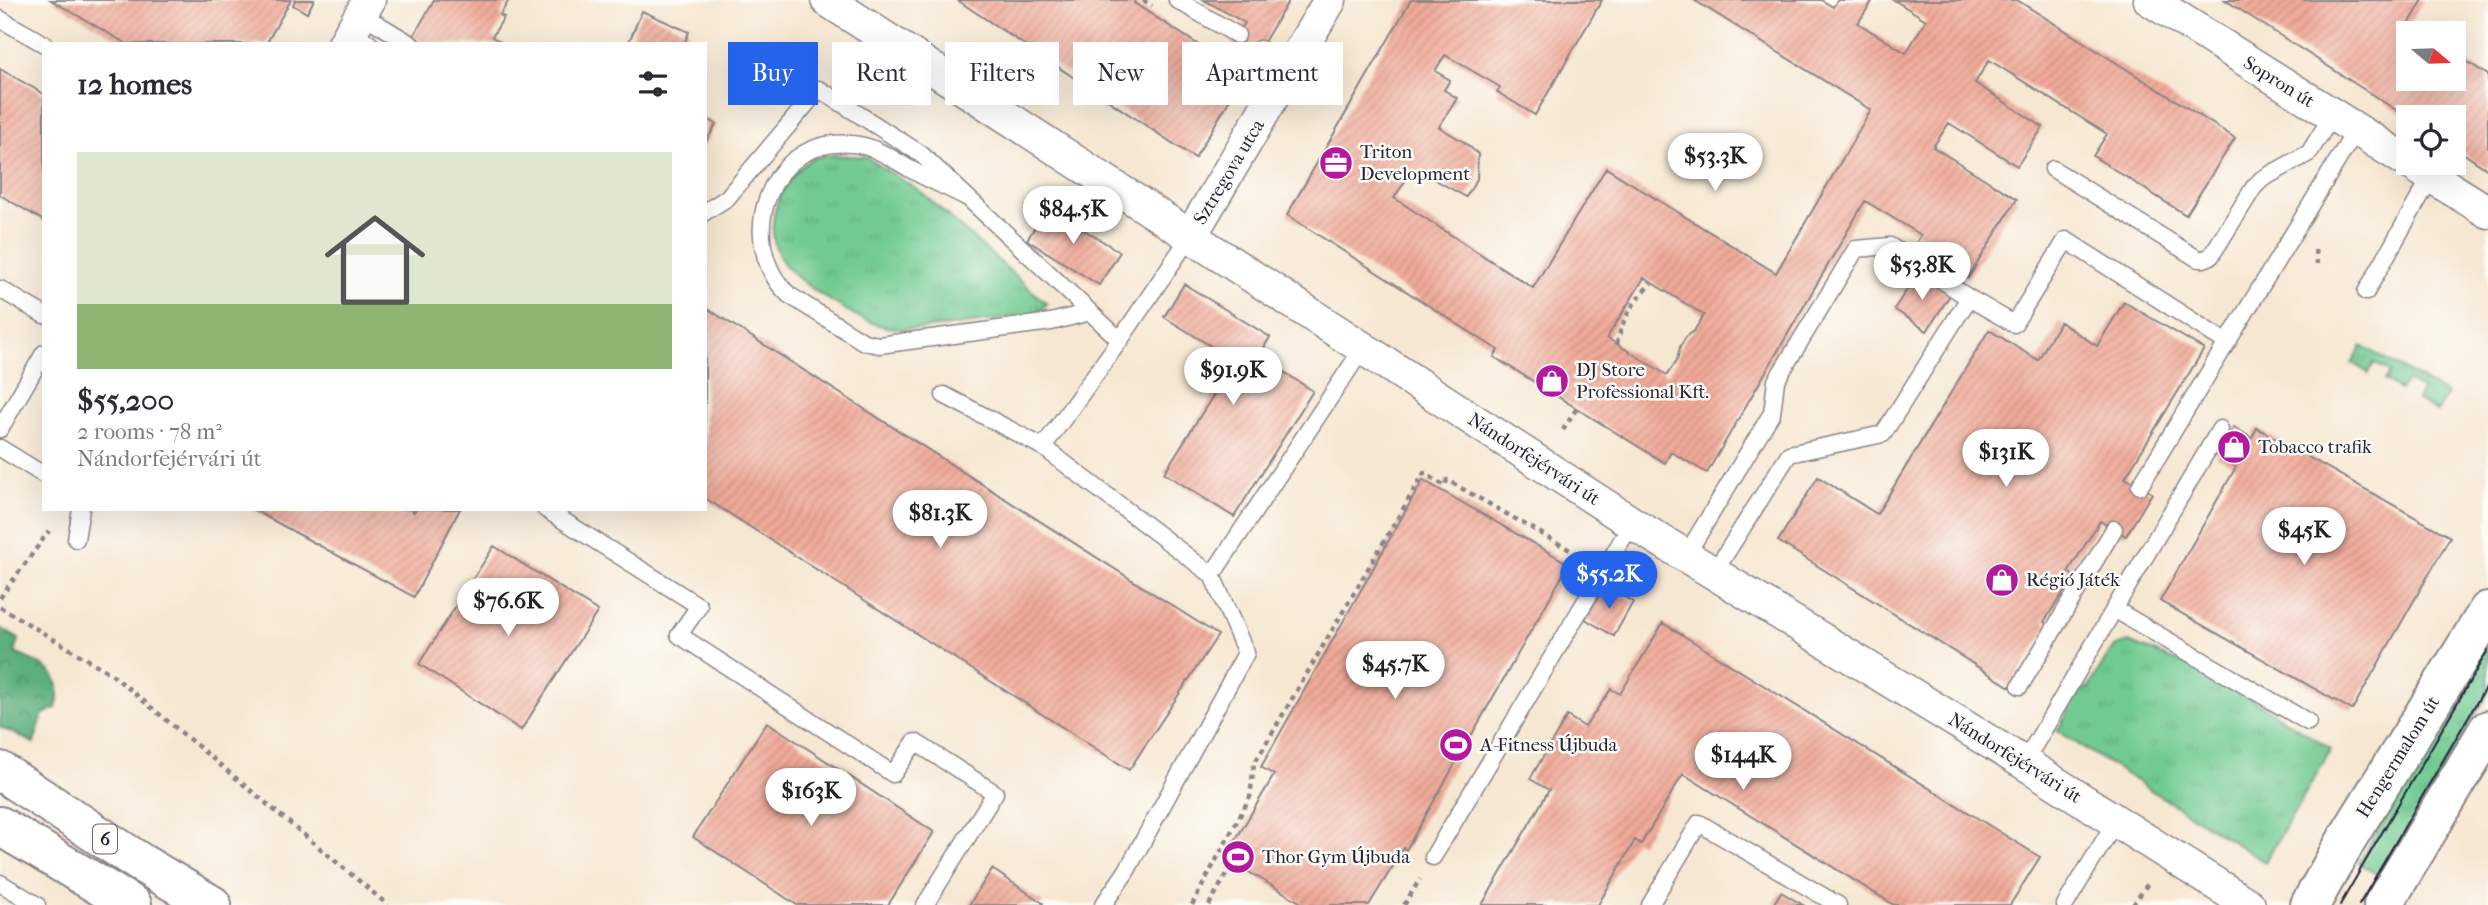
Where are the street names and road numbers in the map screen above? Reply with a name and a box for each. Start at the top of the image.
street label: Sopron út [2239,52,2319,113]
street label: Sztregova utca [1189,115,1269,228]
street label: Nándorfejérvári út [1464,408,1604,510]
street label: Hengermalom út [2352,692,2444,822]
street label: Nándorfejérvári út [1944,708,2086,808]
road number: 6 [93,824,117,854]

